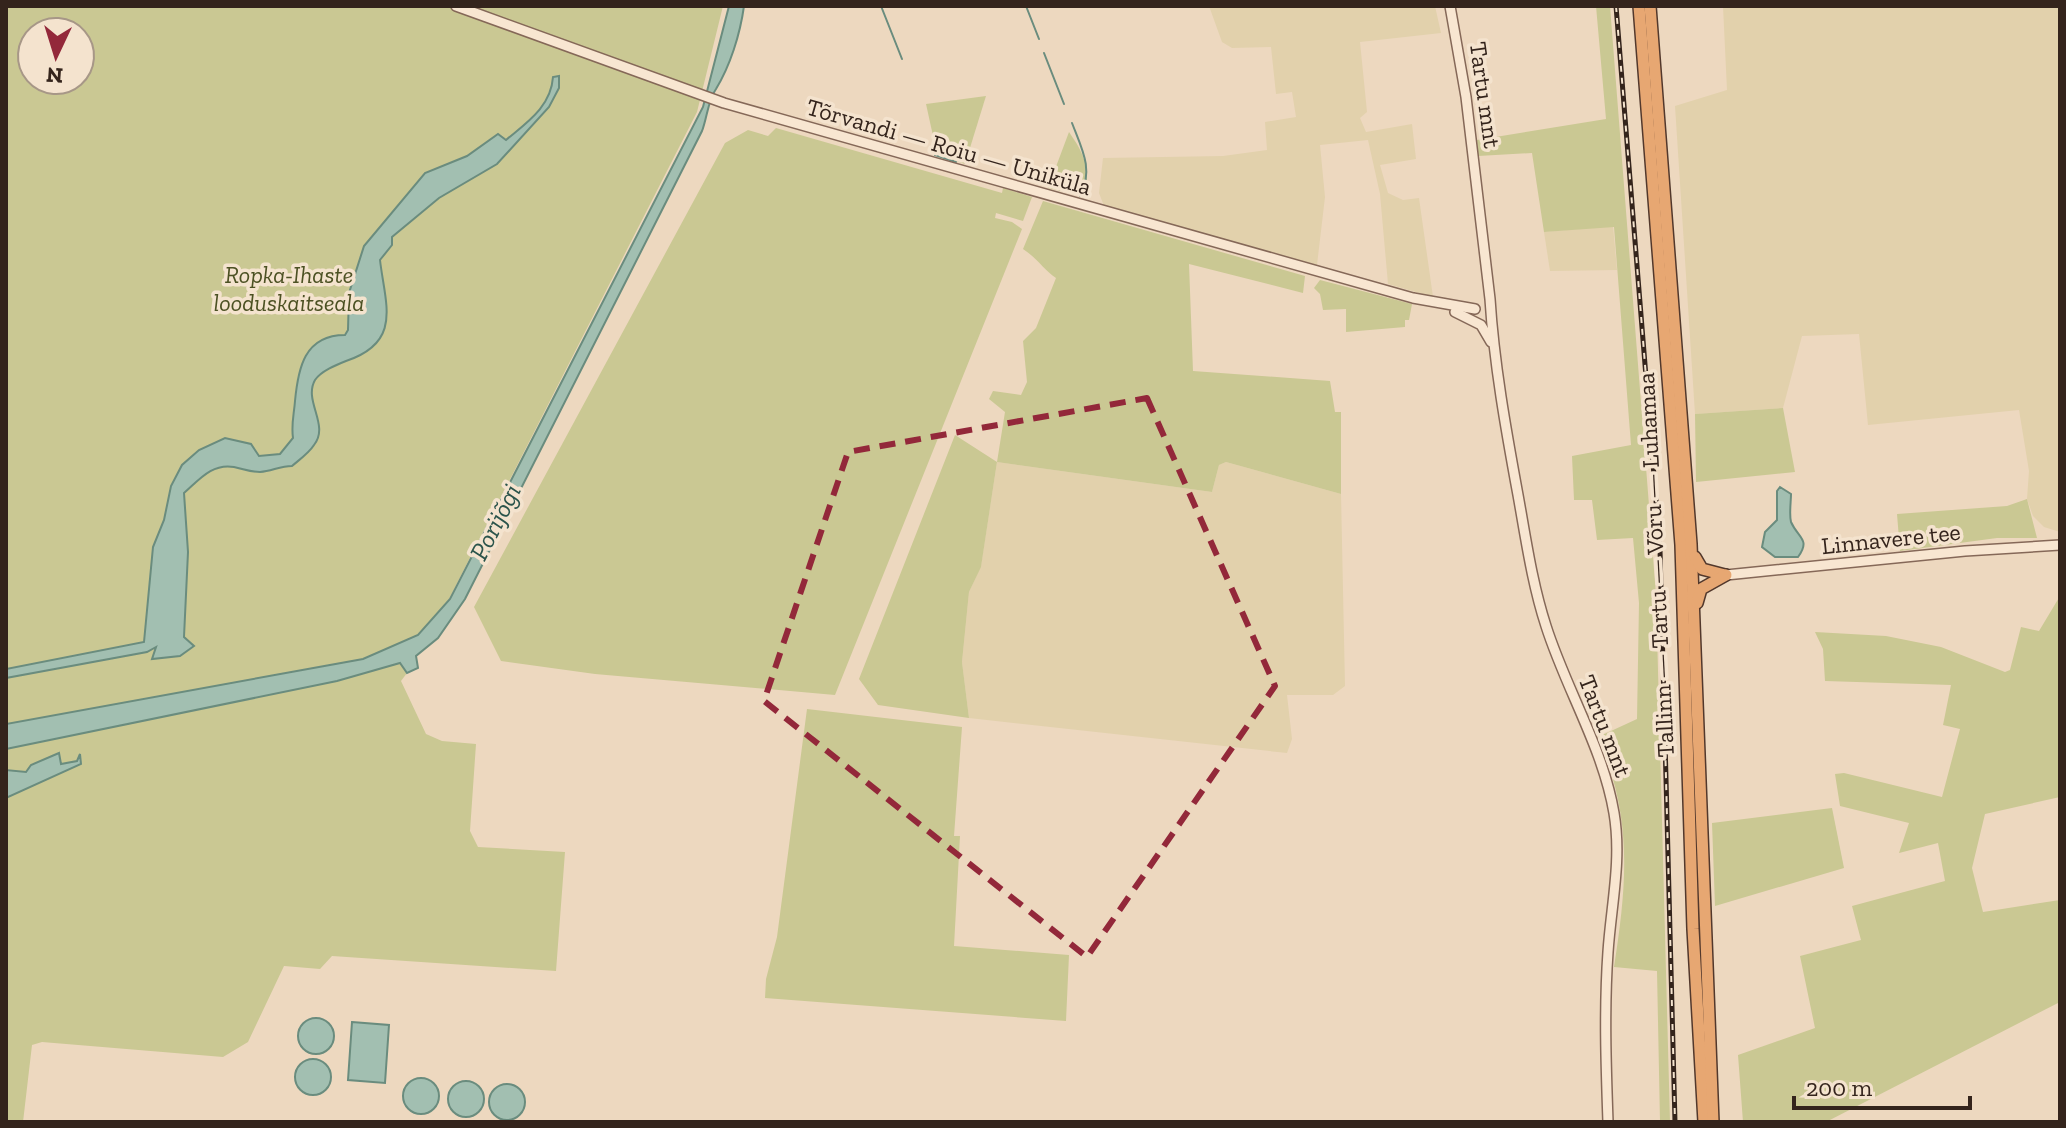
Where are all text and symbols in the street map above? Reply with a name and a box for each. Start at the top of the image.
north arrow [16,16,96,96]
street label: Tartu mnt [1464,40,1507,150]
text: N [45,61,64,90]
street label: Tõrvandi — Roiu — Uniküla [803,92,1095,201]
park label: Ropka-Ihaste looduskaitseala [214,260,364,317]
street label: Tallinn — Tartu — Võru — Luhamaa [1631,372,1680,758]
water label: Porijõgi [462,479,528,565]
street label: Linnavere tee [1820,517,1962,560]
street label: Tartu mnt [1573,671,1638,781]
scale bar [1794,1060,1970,1110]
text: 200 m [1806,1073,1872,1102]

